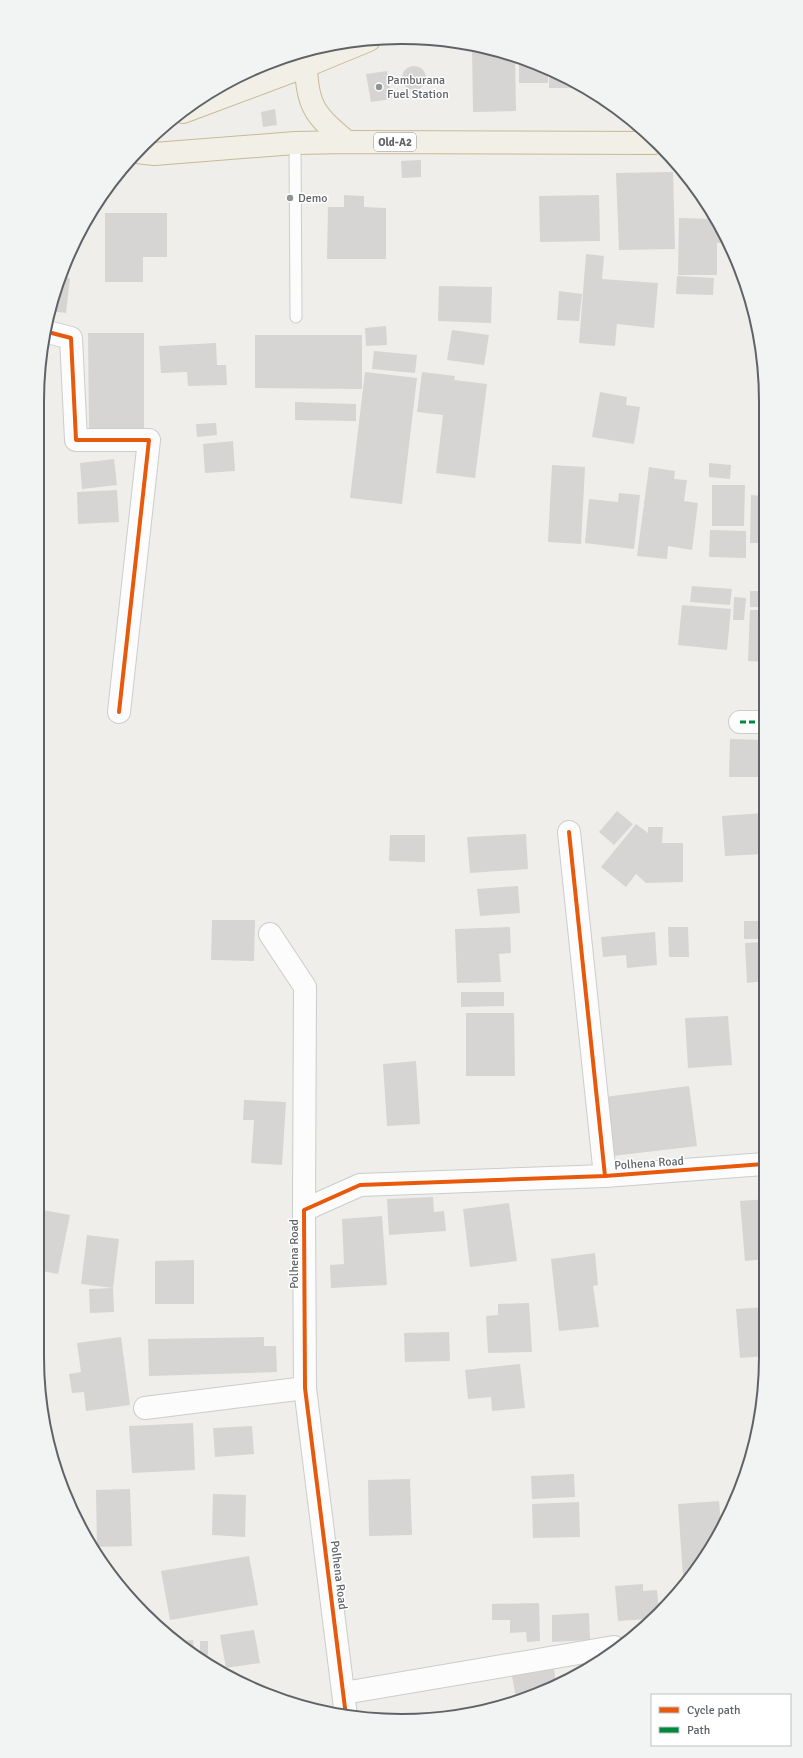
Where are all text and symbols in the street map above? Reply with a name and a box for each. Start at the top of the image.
place label: Pamburana Fuel Station [387,73,449,102]
marker: Pamburana Fuel Station [374,82,384,92]
road number: Old-A2 [374,133,416,151]
place label: Demo [298,191,328,206]
marker: Demo [285,193,295,203]
street label: Polhena Road [614,1154,684,1173]
street label: Polhena Road [287,1219,302,1289]
street label: Polhena Road [327,1540,350,1611]
legend [651,1694,791,1746]
text: Cycle path [687,1703,740,1718]
text: Path [687,1723,710,1738]

